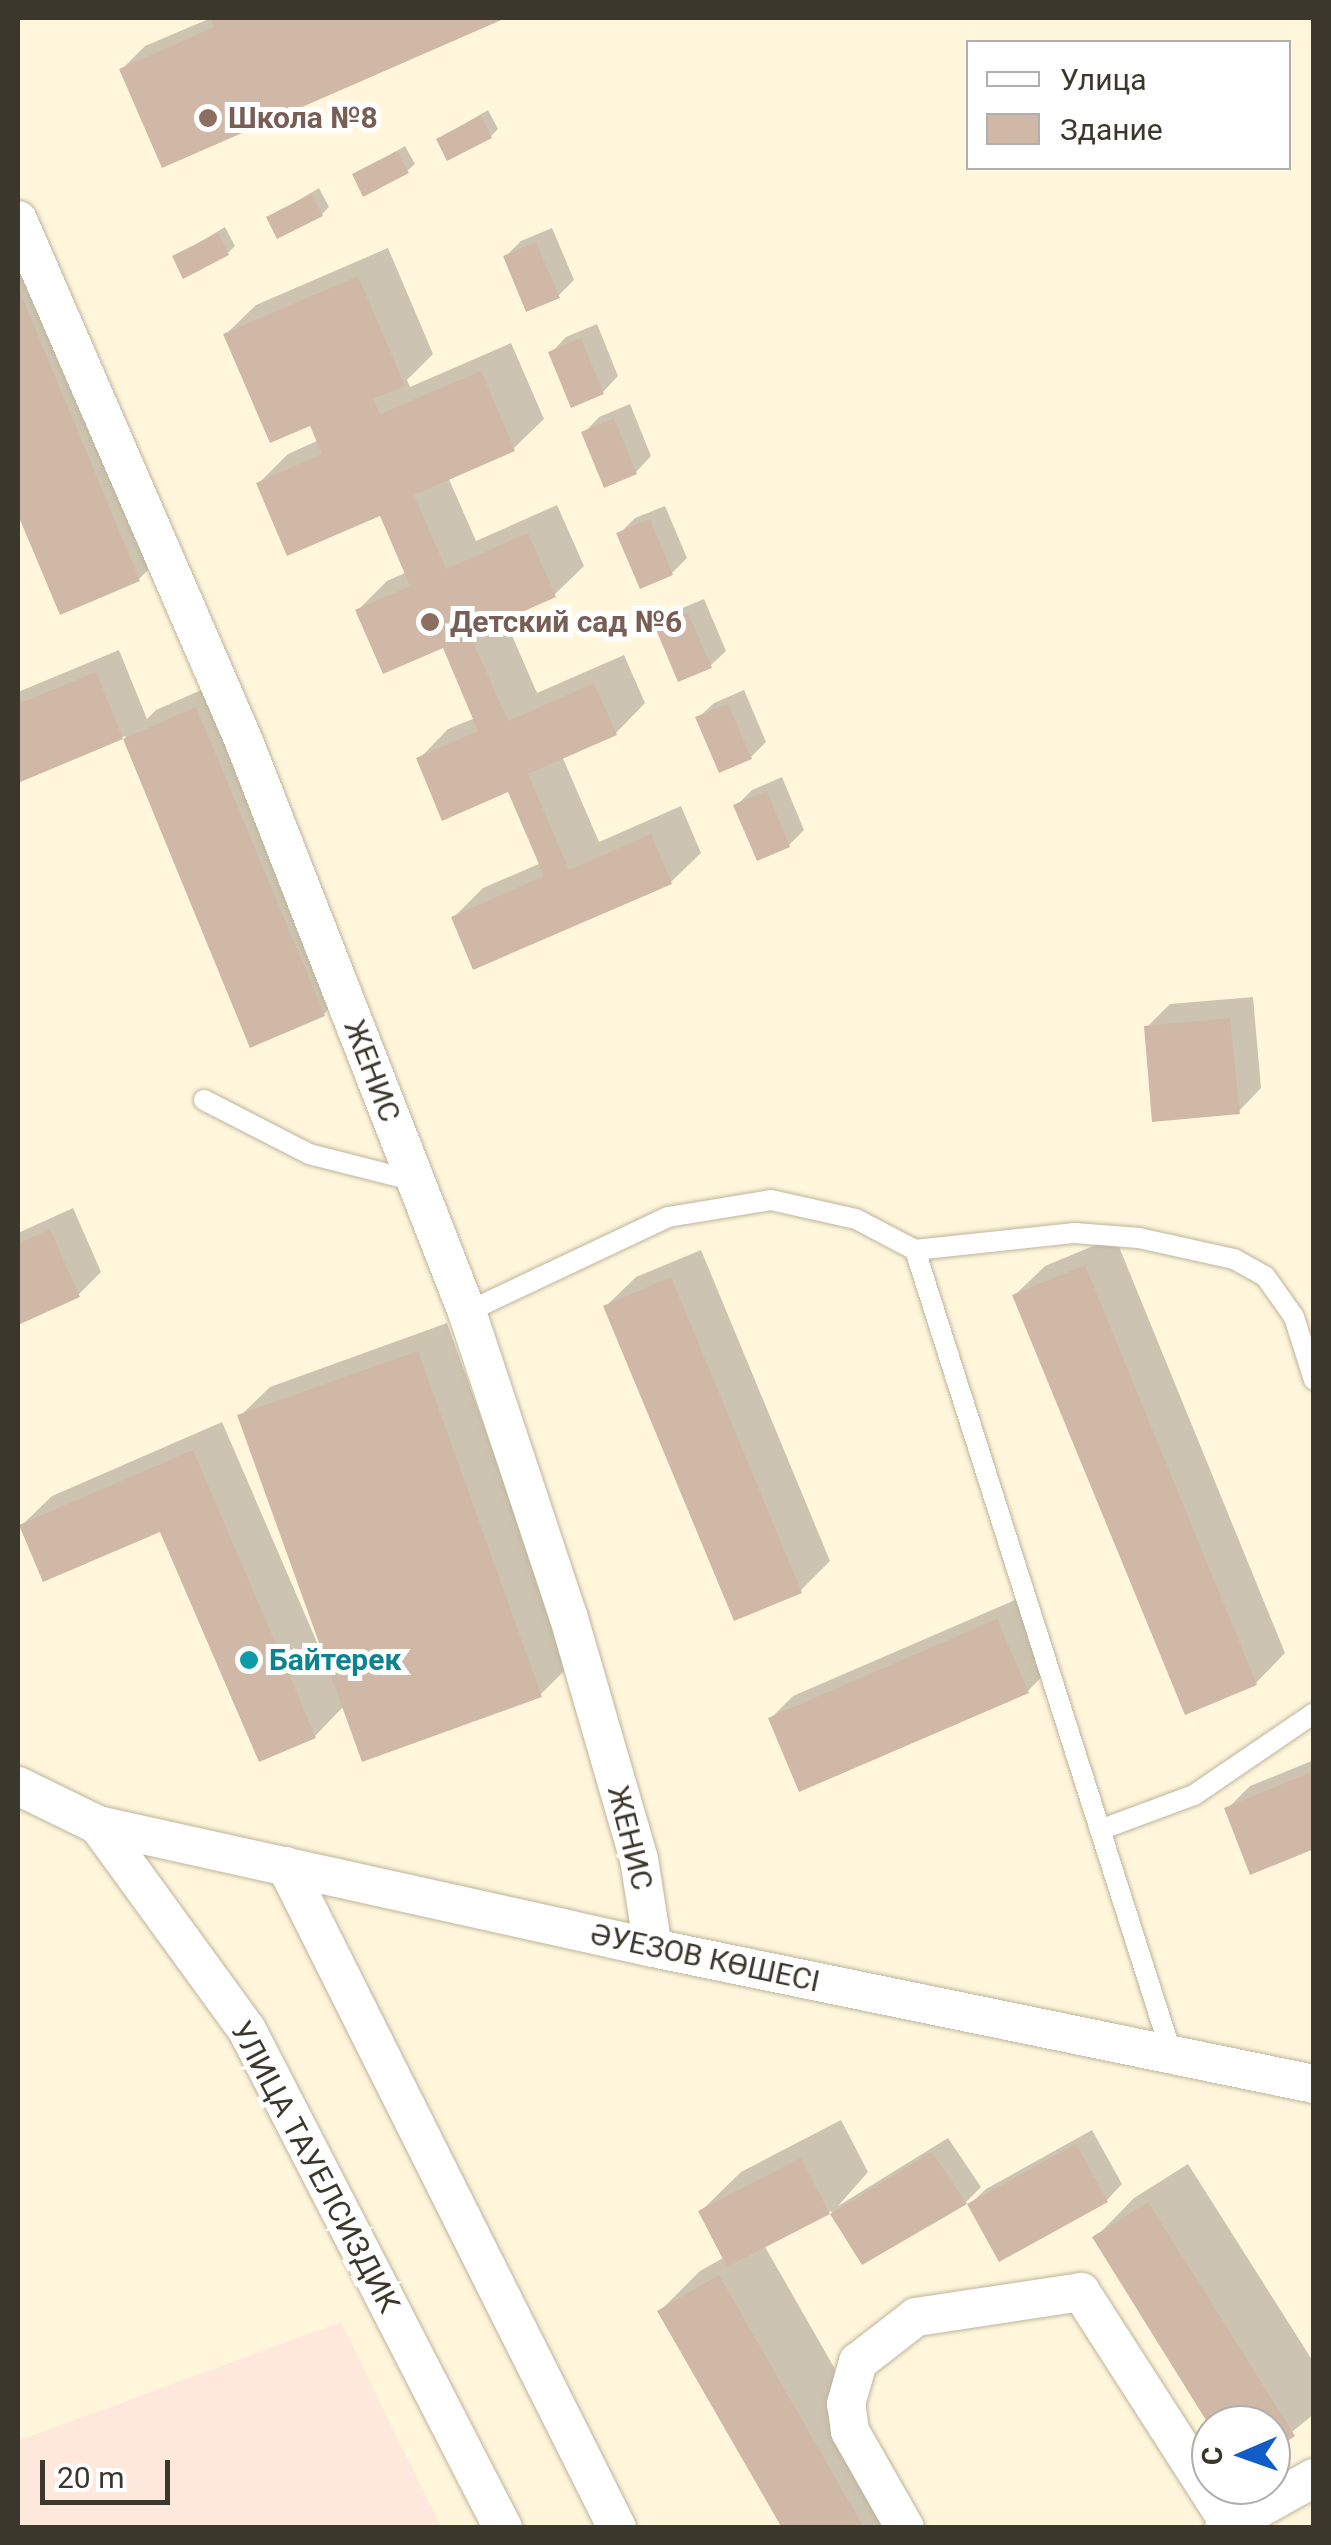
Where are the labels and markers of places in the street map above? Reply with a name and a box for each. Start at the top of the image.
place label: Школа №8 [228,100,378,136]
marker: Школа №8 [197,107,219,129]
place label: Детский сад №6 [450,604,682,640]
marker: Детский сад №6 [419,611,441,633]
place label: Байтерек [269,1642,401,1678]
marker: Байтерек [238,1649,260,1671]

